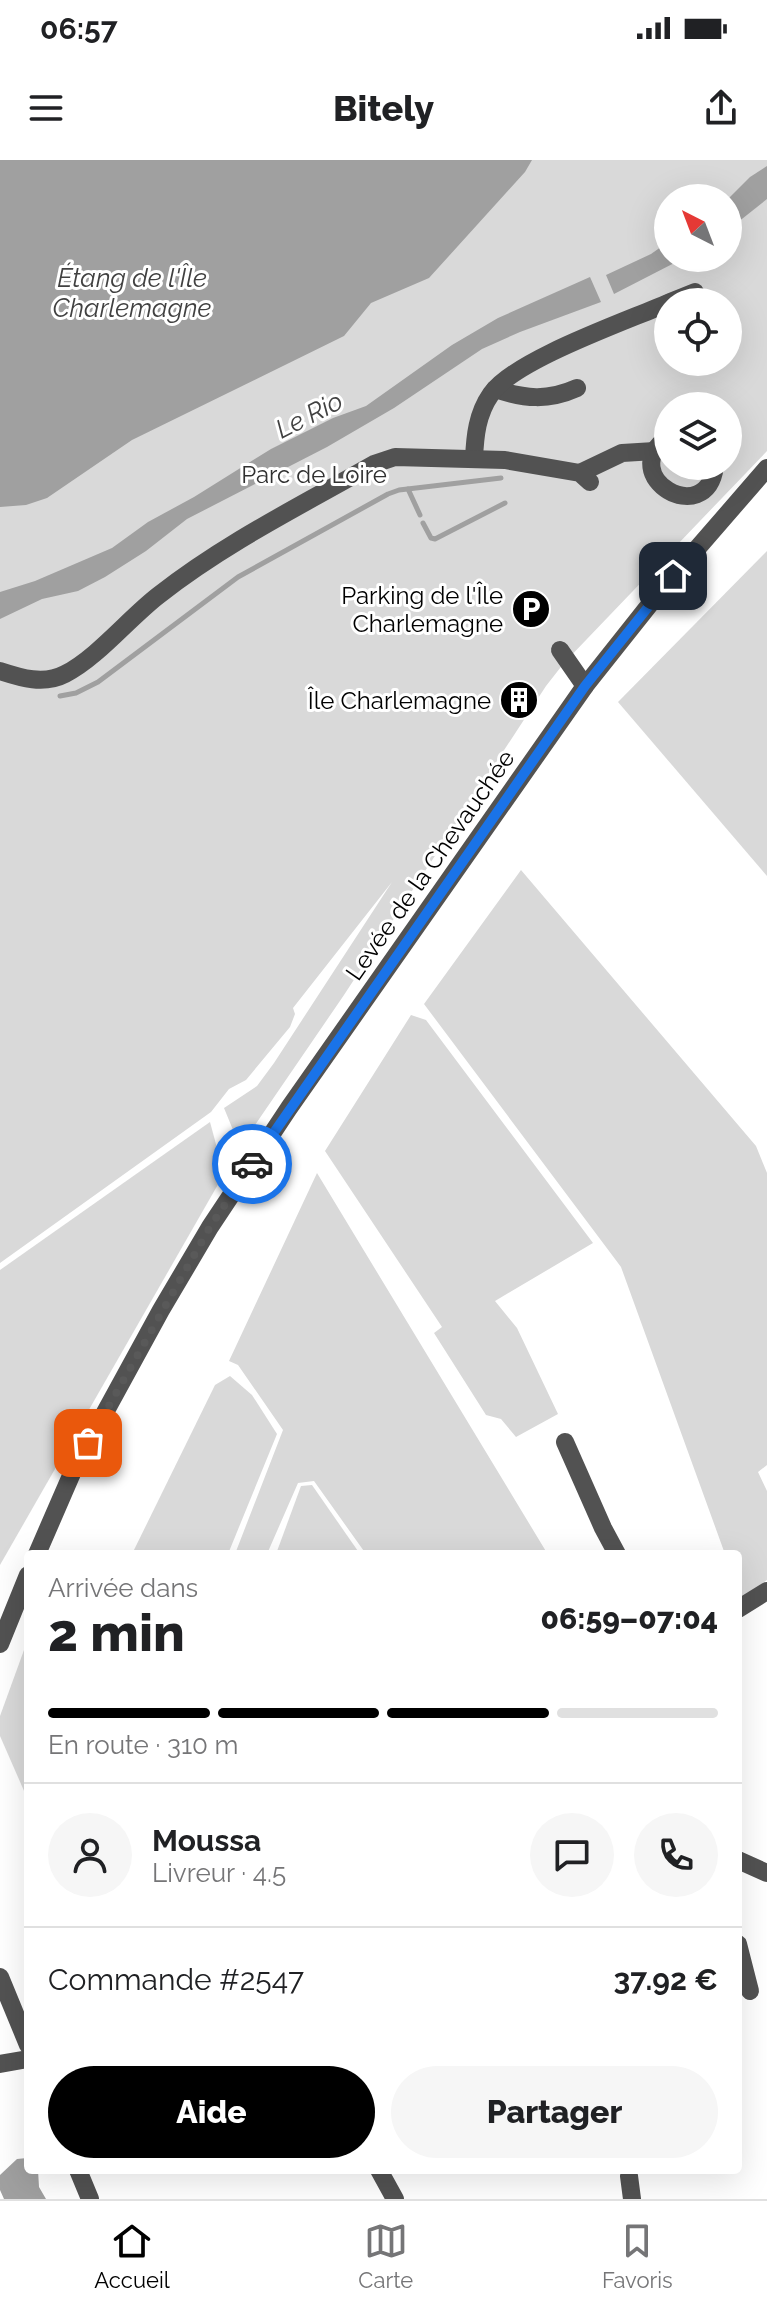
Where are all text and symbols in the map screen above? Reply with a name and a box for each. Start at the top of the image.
text: 06:57 [40,11,118,46]
icon: menu [24,86,68,130]
icon: share [699,86,743,130]
text: Bitely [333,87,434,129]
north arrow [654,184,742,272]
map controls [654,184,742,480]
water label: Étang de l'Île Charlemagne [53,262,212,323]
button: locate [654,288,742,376]
water label: Le Rio [271,386,347,444]
button: layers [654,392,742,480]
park label: Parc de Loire [241,460,387,489]
pin [639,542,707,610]
icon: home [651,554,695,598]
place label: Parking de l'Île Charlemagne [341,581,503,638]
parking icon: Parking de l'Île Charlemagne [510,588,552,630]
building icon: Île Charlemagne [498,679,540,721]
place label: Île Charlemagne [308,686,491,715]
street label: Levée de la Chevauchée [339,744,521,986]
courier [212,1124,292,1204]
icon: car [230,1142,274,1186]
pin [54,1409,122,1477]
icon: bag [66,1421,110,1465]
text: Arrivée dans [48,1573,198,1603]
text: 06:59–07:04 [541,1601,718,1636]
text: 2 min [48,1602,185,1663]
text: En route · 310 m [48,1730,238,1760]
button: person [48,1813,132,1897]
button: chat [530,1813,614,1897]
button: phone [634,1813,718,1897]
text: Moussa [152,1823,261,1858]
text: Livreur · 4.5 [152,1858,286,1888]
text: Commande #2547 [48,1962,304,1997]
text: 37.92 € [614,1962,718,1997]
button: Aide [48,2066,375,2158]
button: Partager [391,2066,718,2158]
tab: Accueil [94,2219,170,2293]
tab: Carte [358,2219,413,2293]
tab: Favoris [602,2219,673,2293]

